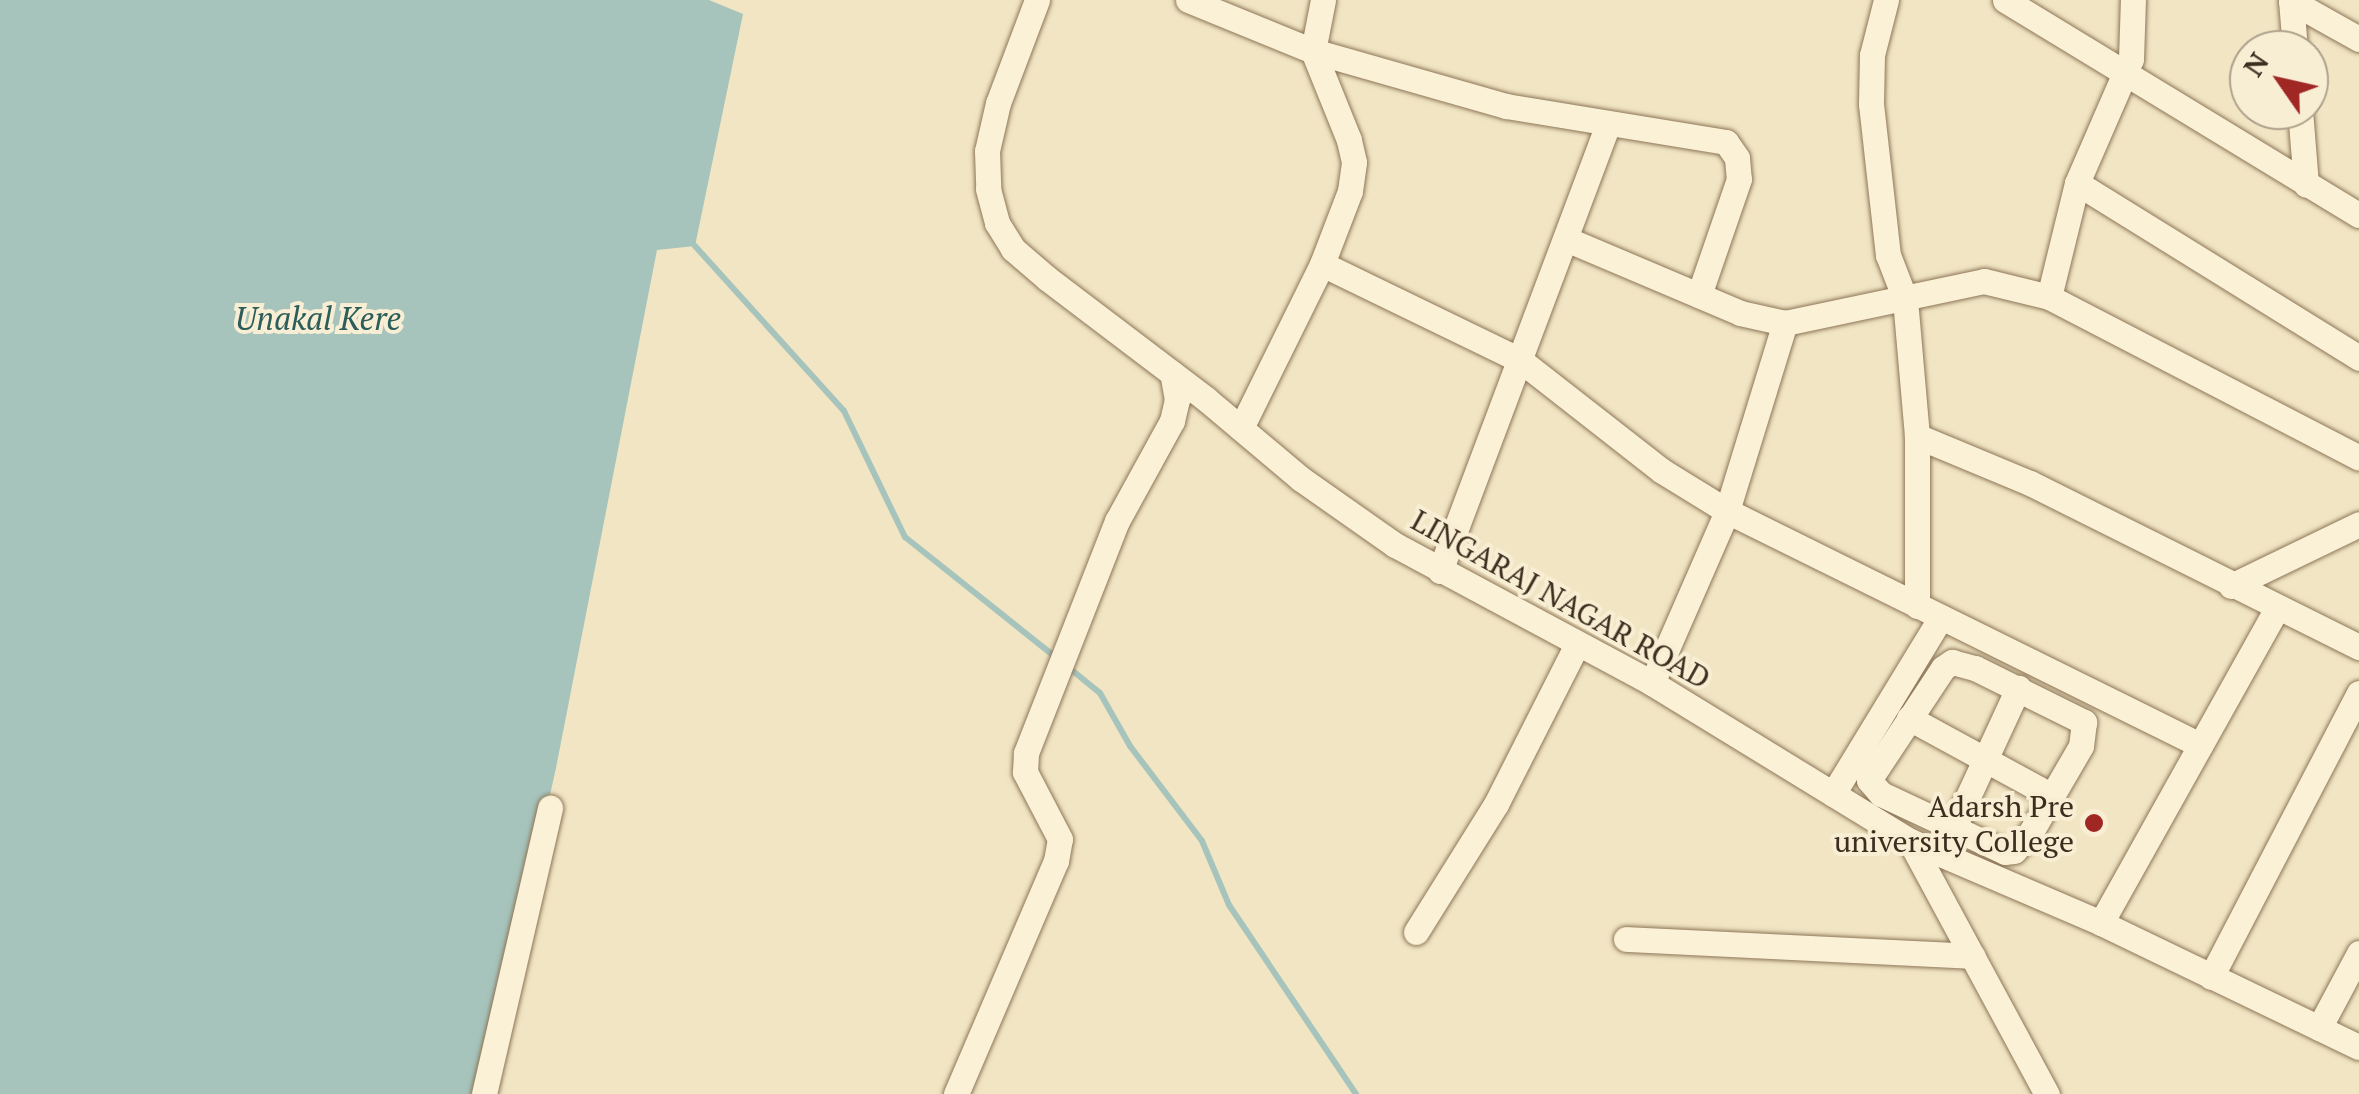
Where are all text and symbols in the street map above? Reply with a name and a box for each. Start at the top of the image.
north arrow [2229,30,2329,130]
text: N [2234,45,2277,83]
water label: Unakal Kere [235,299,401,337]
street label: LINGARAJ NAGAR ROAD [1405,502,1717,696]
place label: Adarsh Pre university College [1834,788,2074,858]
marker: Adarsh Pre university College [2083,812,2105,834]

